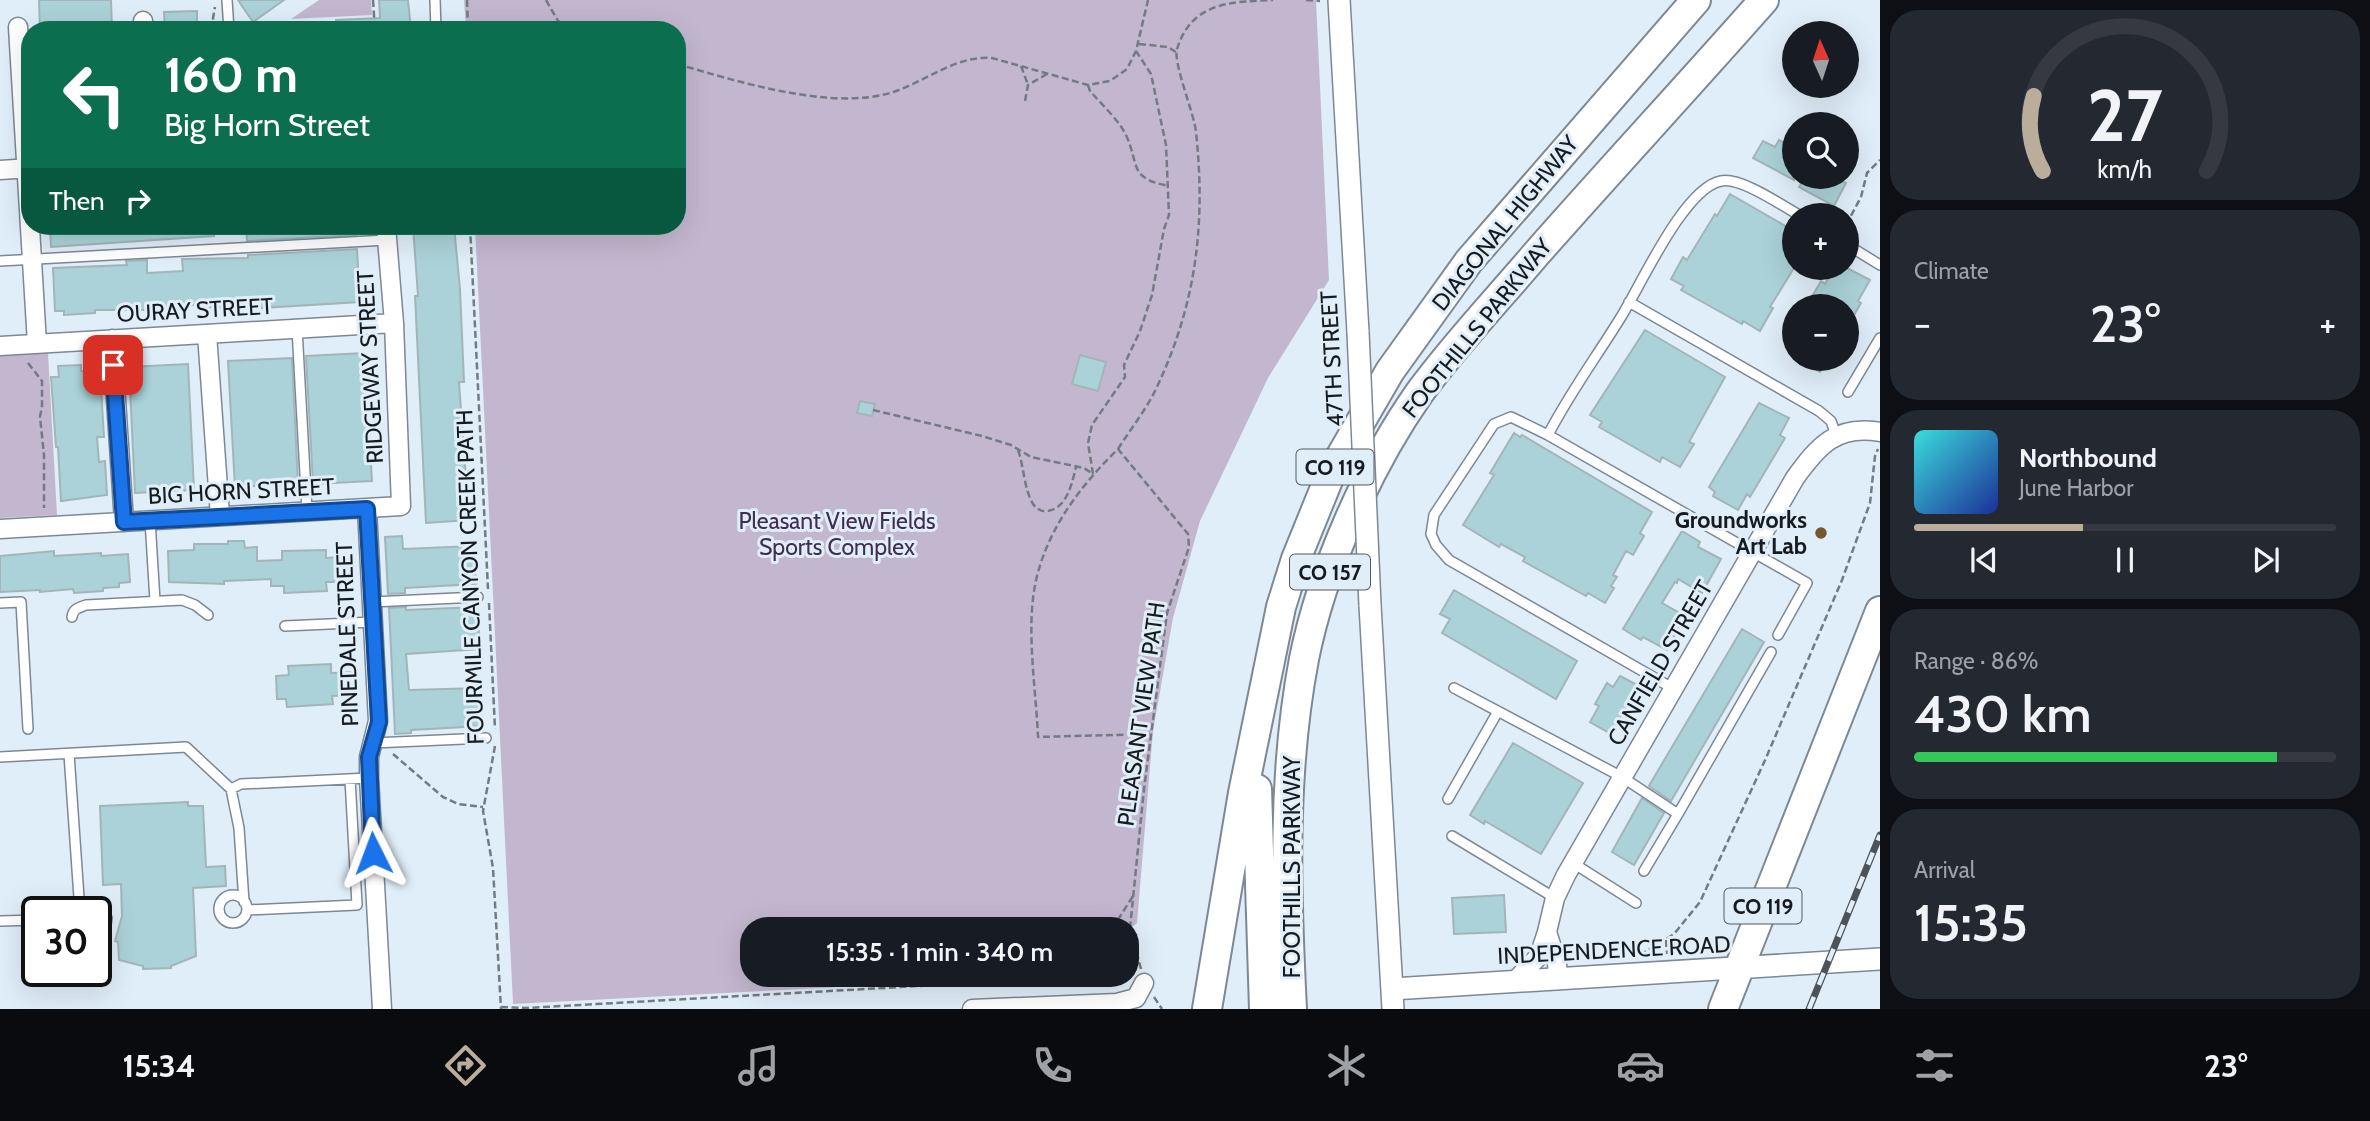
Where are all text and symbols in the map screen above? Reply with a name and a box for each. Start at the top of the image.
north arrow [1782,21,1858,98]
map controls [1782,21,1859,371]
text: 160 m [164,45,298,104]
icon: left [49,49,140,140]
text: 27 [2087,71,2163,159]
text: Big Horn Street [164,105,370,144]
button: search [1782,112,1859,189]
street label: DIAGONAL HIGHWAY [1426,129,1585,316]
text: km/h [2098,154,2152,184]
icon: right [119,182,157,220]
text: Then [49,185,105,217]
button: + [1782,203,1859,280]
street label: FOOTHILLS PARKWAY [1396,232,1559,423]
text: Climate [1914,257,1989,285]
street label: RIDGEWAY STREET [351,270,389,464]
street label: 47TH STREET [1314,290,1350,428]
street label: OURAY STREET [116,292,274,328]
text: 23° [2090,292,2160,355]
button: − [1782,294,1859,371]
text: − [1914,300,1931,347]
text: + [2319,300,2336,347]
pin [83,335,143,395]
icon: arrive [94,346,132,384]
street label: FOURMILE CANYON CREEK PATH [450,409,490,745]
text: Northbound [2019,442,2157,474]
road number: CO 119 [1296,449,1374,484]
street label: BIG HORN STREET [147,472,335,510]
text: June Harbor [2019,474,2133,502]
place label: Groundworks Art Lab [1675,506,1807,560]
park label: Pleasant View Fields Sports Complex [739,507,936,561]
marker: Groundworks Art Lab [1813,525,1829,541]
street label: PINEDALE STREET [330,541,364,727]
icon: previous [1965,541,2003,579]
icon: pause [2106,541,2144,579]
icon: next [2247,541,2285,579]
road number: CO 157 [1290,554,1370,590]
street label: CANFIELD STREET [1601,576,1719,750]
street label: PLEASANT VIEW PATH [1111,600,1171,828]
text: Range · 86% [1914,647,2038,675]
text: 430 km [1914,682,2092,745]
street label: FOOTHILLS PARKWAY [1278,755,1306,978]
position arrow [336,816,410,890]
text: Arrival [1914,856,1975,884]
road number: CO 119 [1724,888,1802,923]
text: 15:35 [1914,891,2028,954]
speed limit sign: 30 [21,896,112,987]
street label: INDEPENDENCE ROAD [1497,930,1731,970]
text: 15:35 · 1 min · 340 m [826,936,1053,968]
icon: directions [441,1041,490,1090]
icon: music [734,1041,783,1090]
icon: phone [1028,1041,1077,1090]
icon: climate [1322,1041,1371,1090]
icon: car [1616,1041,1665,1090]
icon: filters [1910,1041,1959,1090]
text: 15:34 [122,1046,196,1085]
text: 23° [2204,1046,2247,1085]

